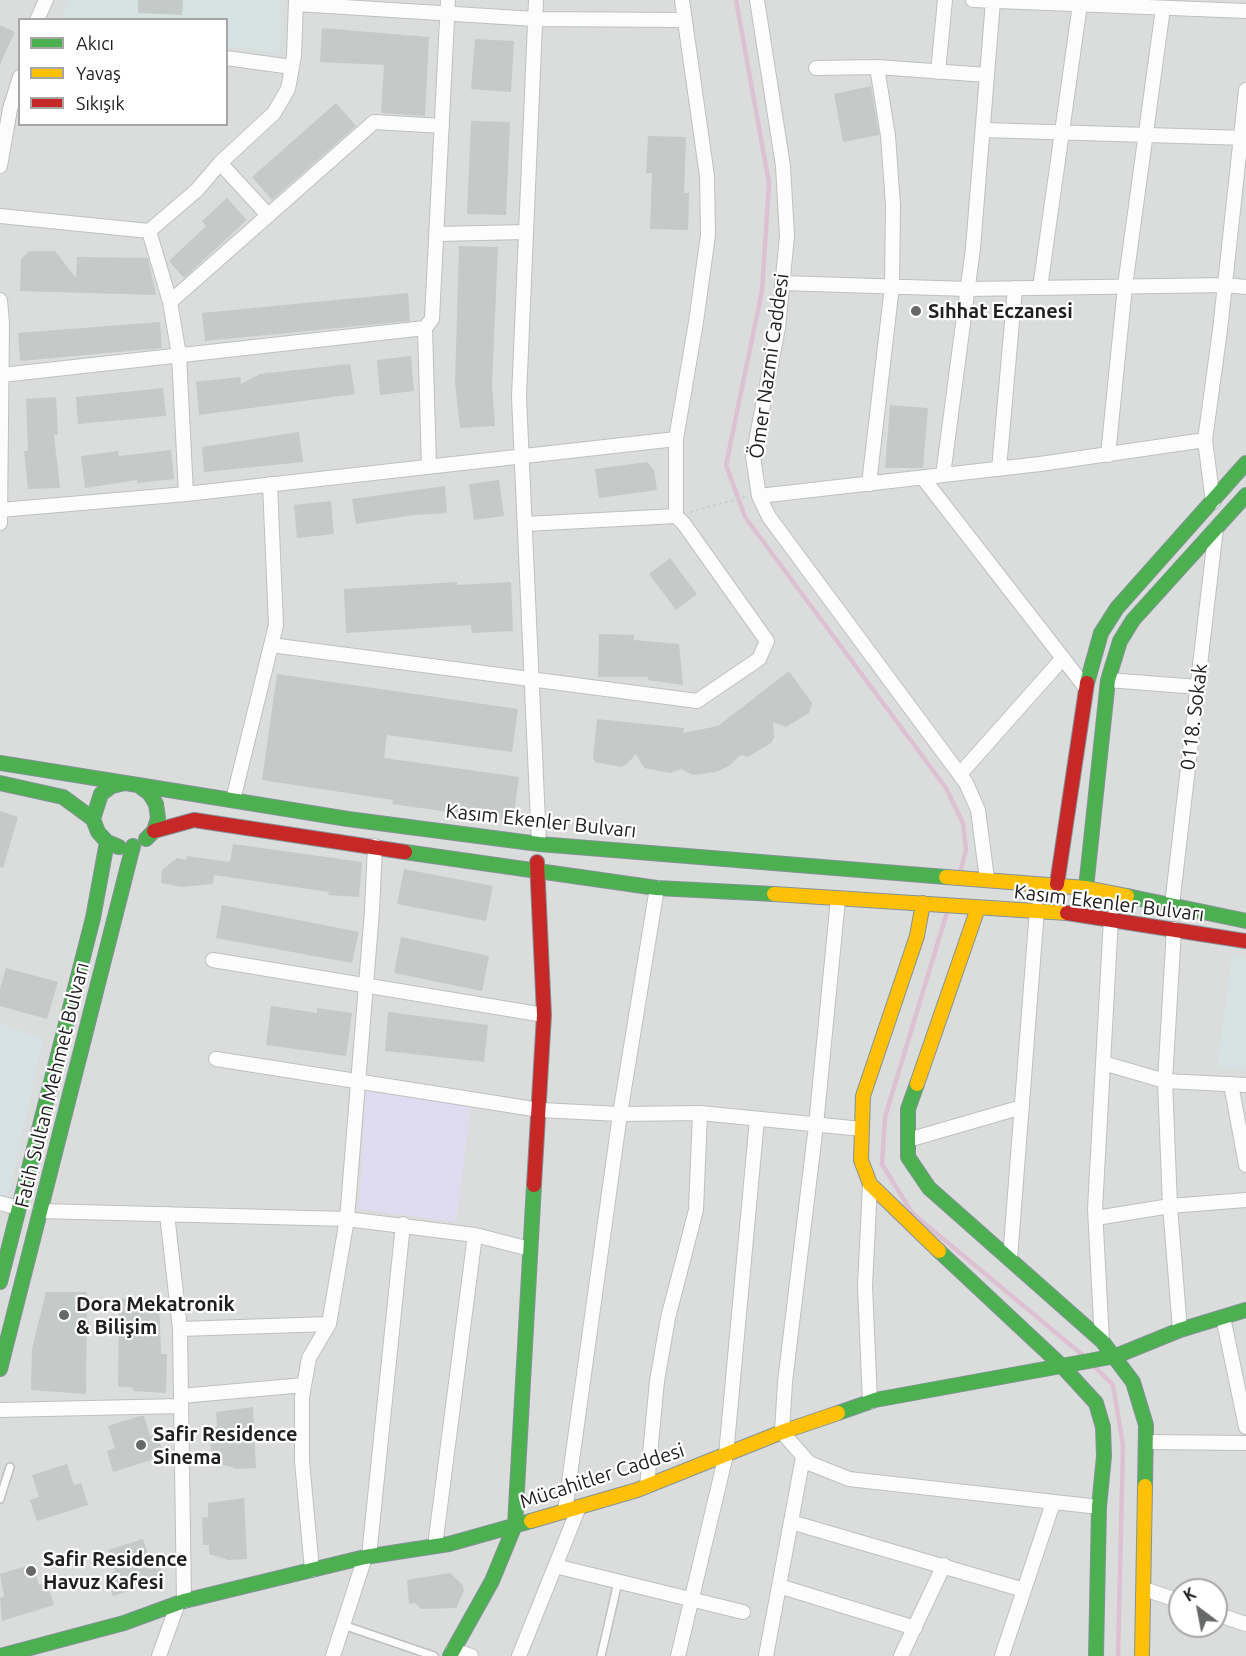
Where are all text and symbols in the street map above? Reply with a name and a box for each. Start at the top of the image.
legend [18,18,228,126]
text: Akıcı [76,33,114,53]
text: Yavaş [76,63,121,83]
text: Sıkışık [76,93,125,113]
street label: Ömer Nazmi Caddesi [744,272,794,460]
place label: Sıhhat Eczanesi [928,299,1073,323]
marker: Sıhhat Eczanesi [909,304,923,318]
street label: 0118. Sokak [1176,662,1212,772]
street label: Kasım Ekenler Bulvarı [445,799,637,843]
street label: Kasım Ekenler Bulvarı [1013,879,1205,927]
street label: Fatih Sultan Mehmet Bulvarı [10,960,94,1210]
place label: Dora Mekatronik & Bilişim [76,1292,235,1339]
marker: Dora Mekatronik & Bilişim [57,1308,71,1322]
place label: Safir Residence Sinema [153,1422,298,1469]
marker: Safir Residence Sinema [134,1438,148,1452]
street label: Mücahitler Caddesi [517,1438,687,1514]
place label: Safir Residence Havuz Kafesi [43,1547,188,1594]
marker: Safir Residence Havuz Kafesi [24,1564,38,1578]
north arrow [1168,1578,1228,1638]
text: K [1180,1584,1199,1605]

